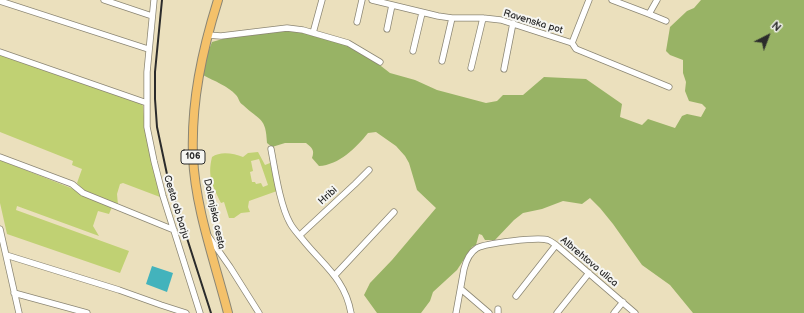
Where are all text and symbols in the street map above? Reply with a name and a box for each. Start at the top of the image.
street label: Ravenska pot [502,7,564,37]
north arrow [748,16,788,56]
text: N [769,19,784,34]
road number: 106 [181,150,205,164]
street label: Cesta ob barju [161,174,191,240]
street label: Dolenjska cesta [201,178,227,250]
street label: Hribi [316,184,340,208]
street label: Albrehtova ulica [558,234,620,290]

